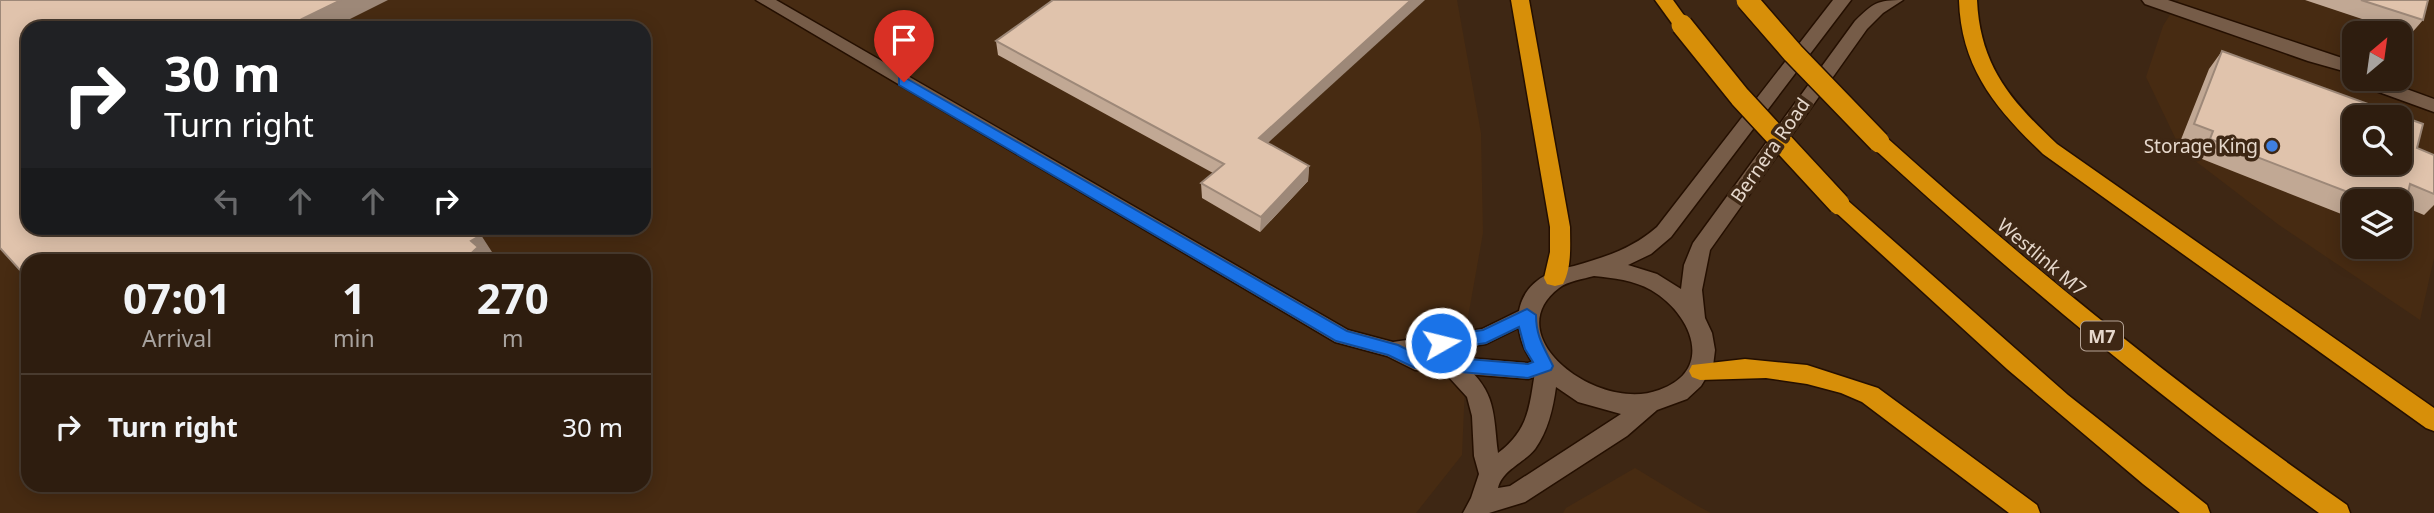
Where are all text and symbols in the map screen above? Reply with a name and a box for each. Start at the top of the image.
pin [874,10,934,82]
icon: arrive [885,21,923,59]
north arrow [2342,21,2412,91]
map controls [2342,21,2412,259]
text: 30 m [164,40,281,106]
icon: right [49,49,140,140]
street label: Bernera Road [1724,93,1816,207]
text: Turn right [164,103,314,146]
button: search [2342,105,2412,175]
place label: Storage King [2144,133,2258,159]
marker: Storage King [2264,138,2280,154]
icon: left [208,182,246,220]
icon: ahead [281,182,319,220]
icon: ahead [354,182,392,220]
icon: right [427,182,465,220]
button: layers [2342,189,2412,259]
street label: Westlink M7 [1992,212,2092,302]
text: 07:01 [123,269,231,326]
text: 1 [342,269,366,326]
text: 270 [477,269,549,326]
position arrow [1404,306,1478,380]
text: Arrival [142,322,212,354]
text: min [333,322,375,354]
text: m [502,322,524,354]
road number: M7 [2081,322,2123,350]
icon: right [49,408,87,446]
text: Turn right [108,409,238,445]
text: 30 m [562,409,623,445]

